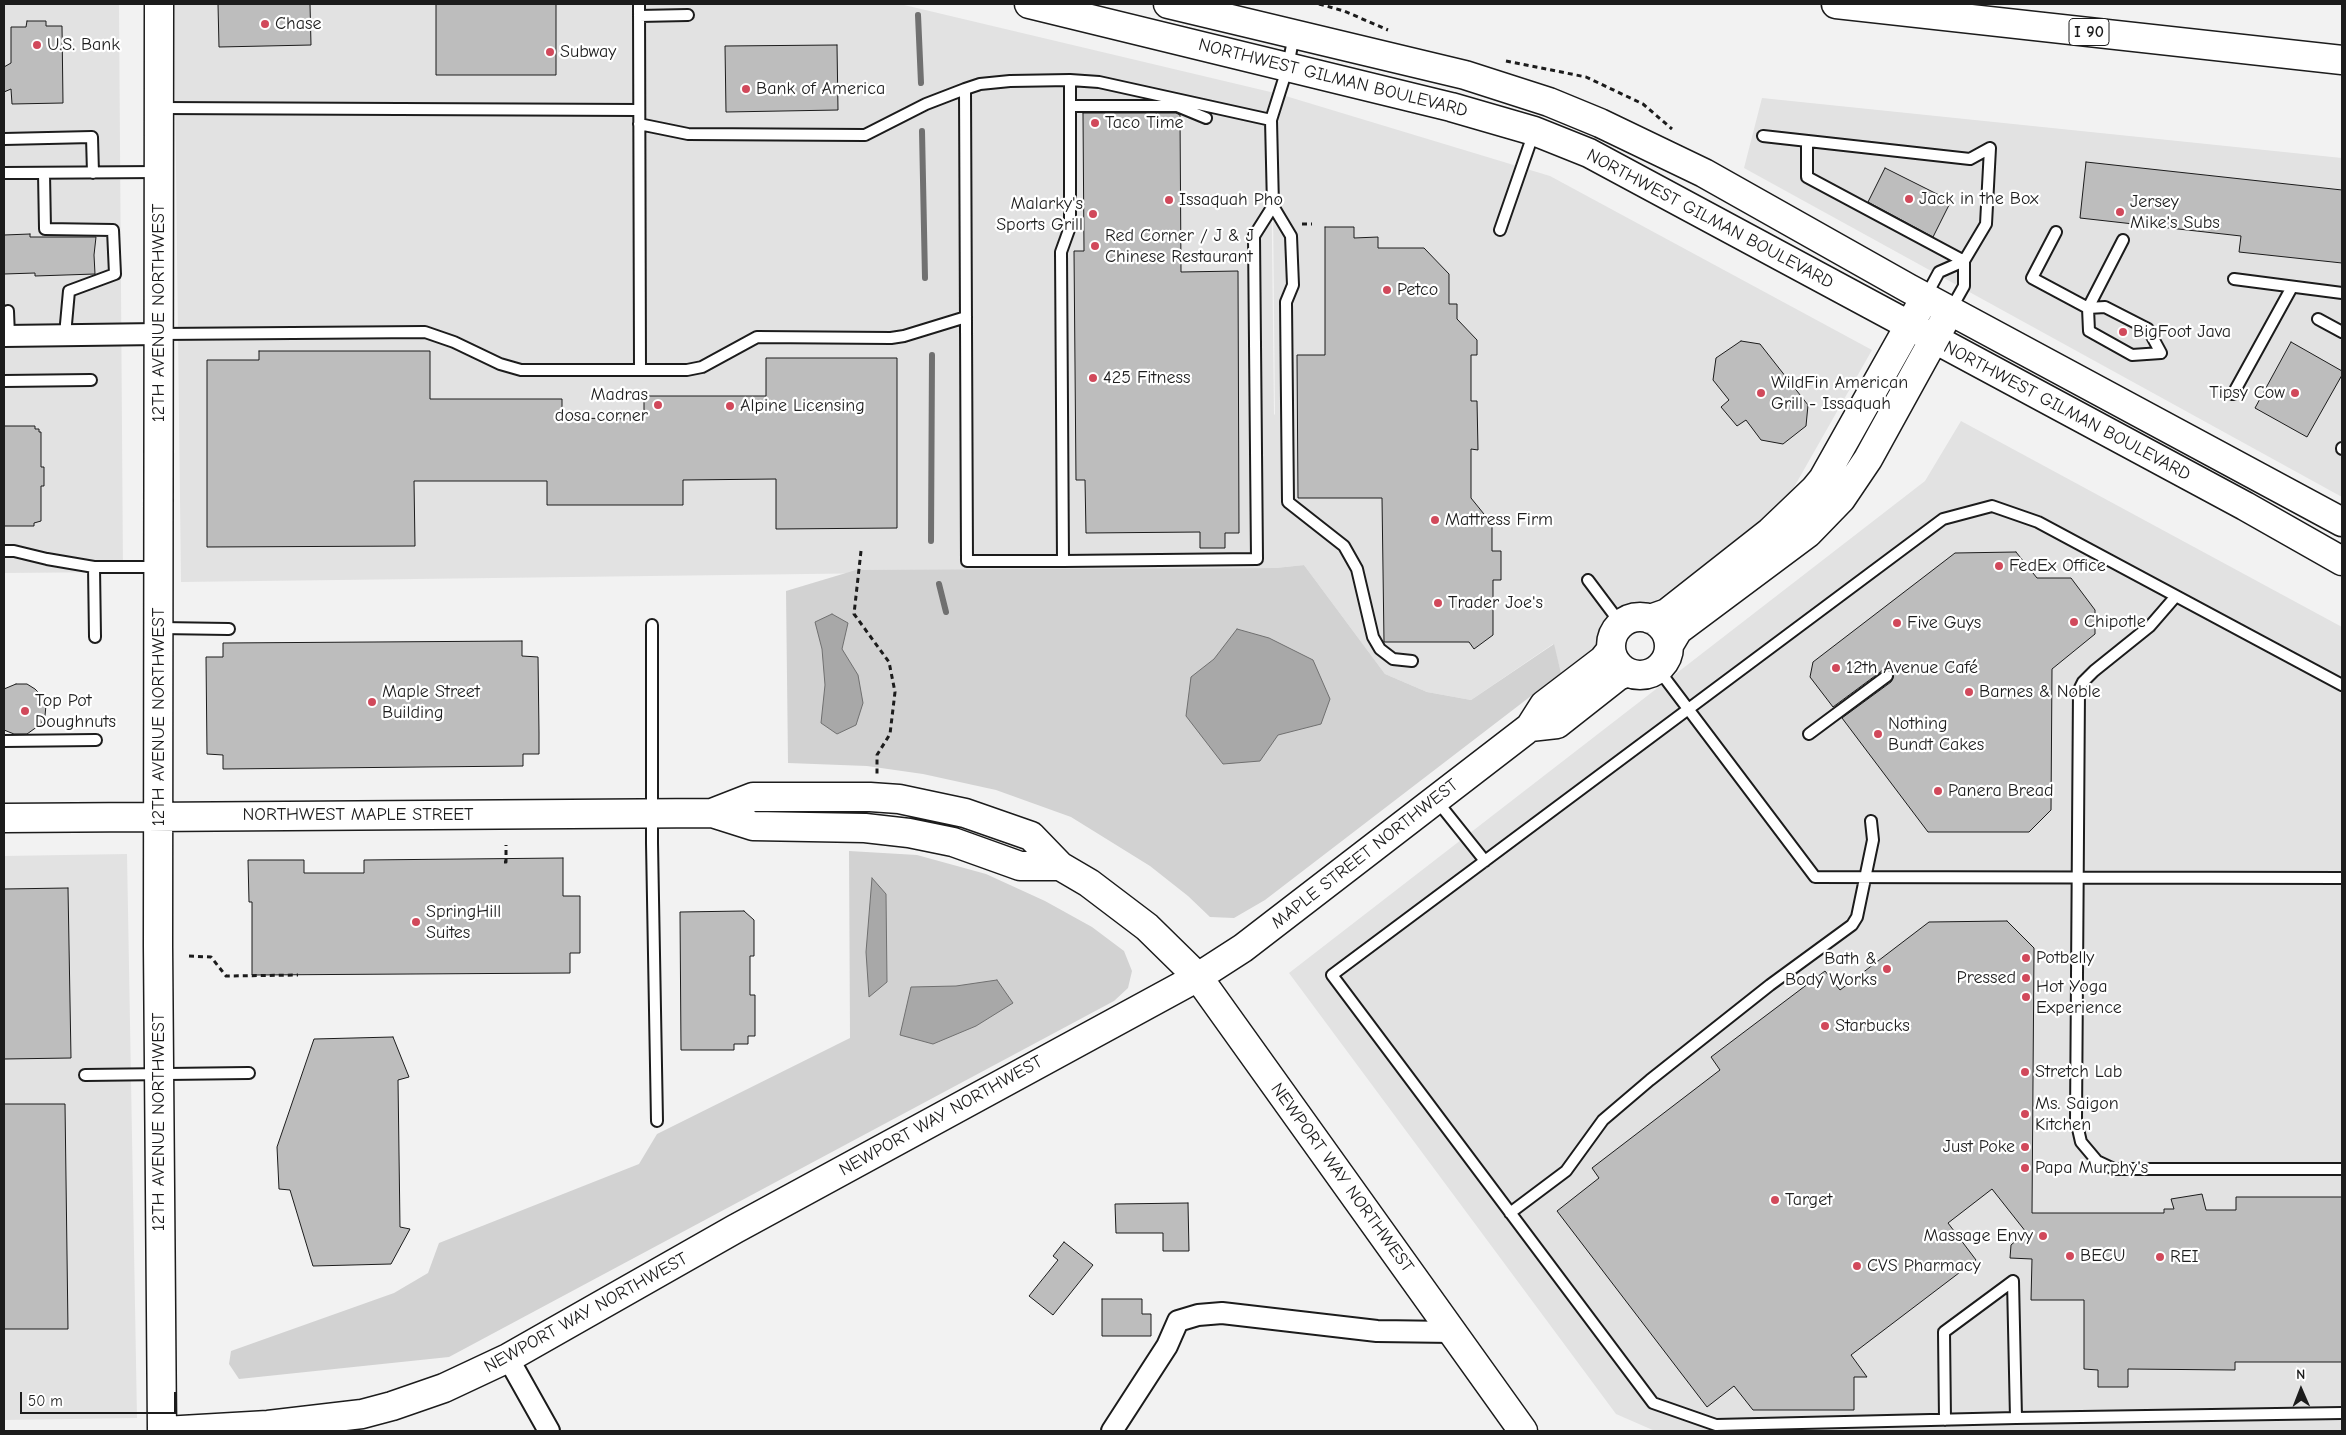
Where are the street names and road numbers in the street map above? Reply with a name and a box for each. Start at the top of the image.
road number: I 90 [2069,18,2109,46]
street label: NORTHWEST GILMAN BOULEVARD [1196,34,1470,122]
street label: NORTHWEST GILMAN BOULEVARD [1583,144,1837,294]
street label: 12TH AVENUE NORTHWEST [148,204,170,422]
street label: NORTHWEST GILMAN BOULEVARD [1940,336,2194,486]
street label: 12TH AVENUE NORTHWEST [148,608,170,826]
street label: MAPLE STREET NORTHWEST [1267,774,1463,934]
street label: NORTHWEST MAPLE STREET [242,804,474,826]
street label: 12TH AVENUE NORTHWEST [148,1013,170,1231]
street label: NEWPORT WAY NORTHWEST [836,1051,1046,1181]
street label: NEWPORT WAY NORTHWEST [1266,1079,1418,1277]
street label: NEWPORT WAY NORTHWEST [481,1248,691,1378]

